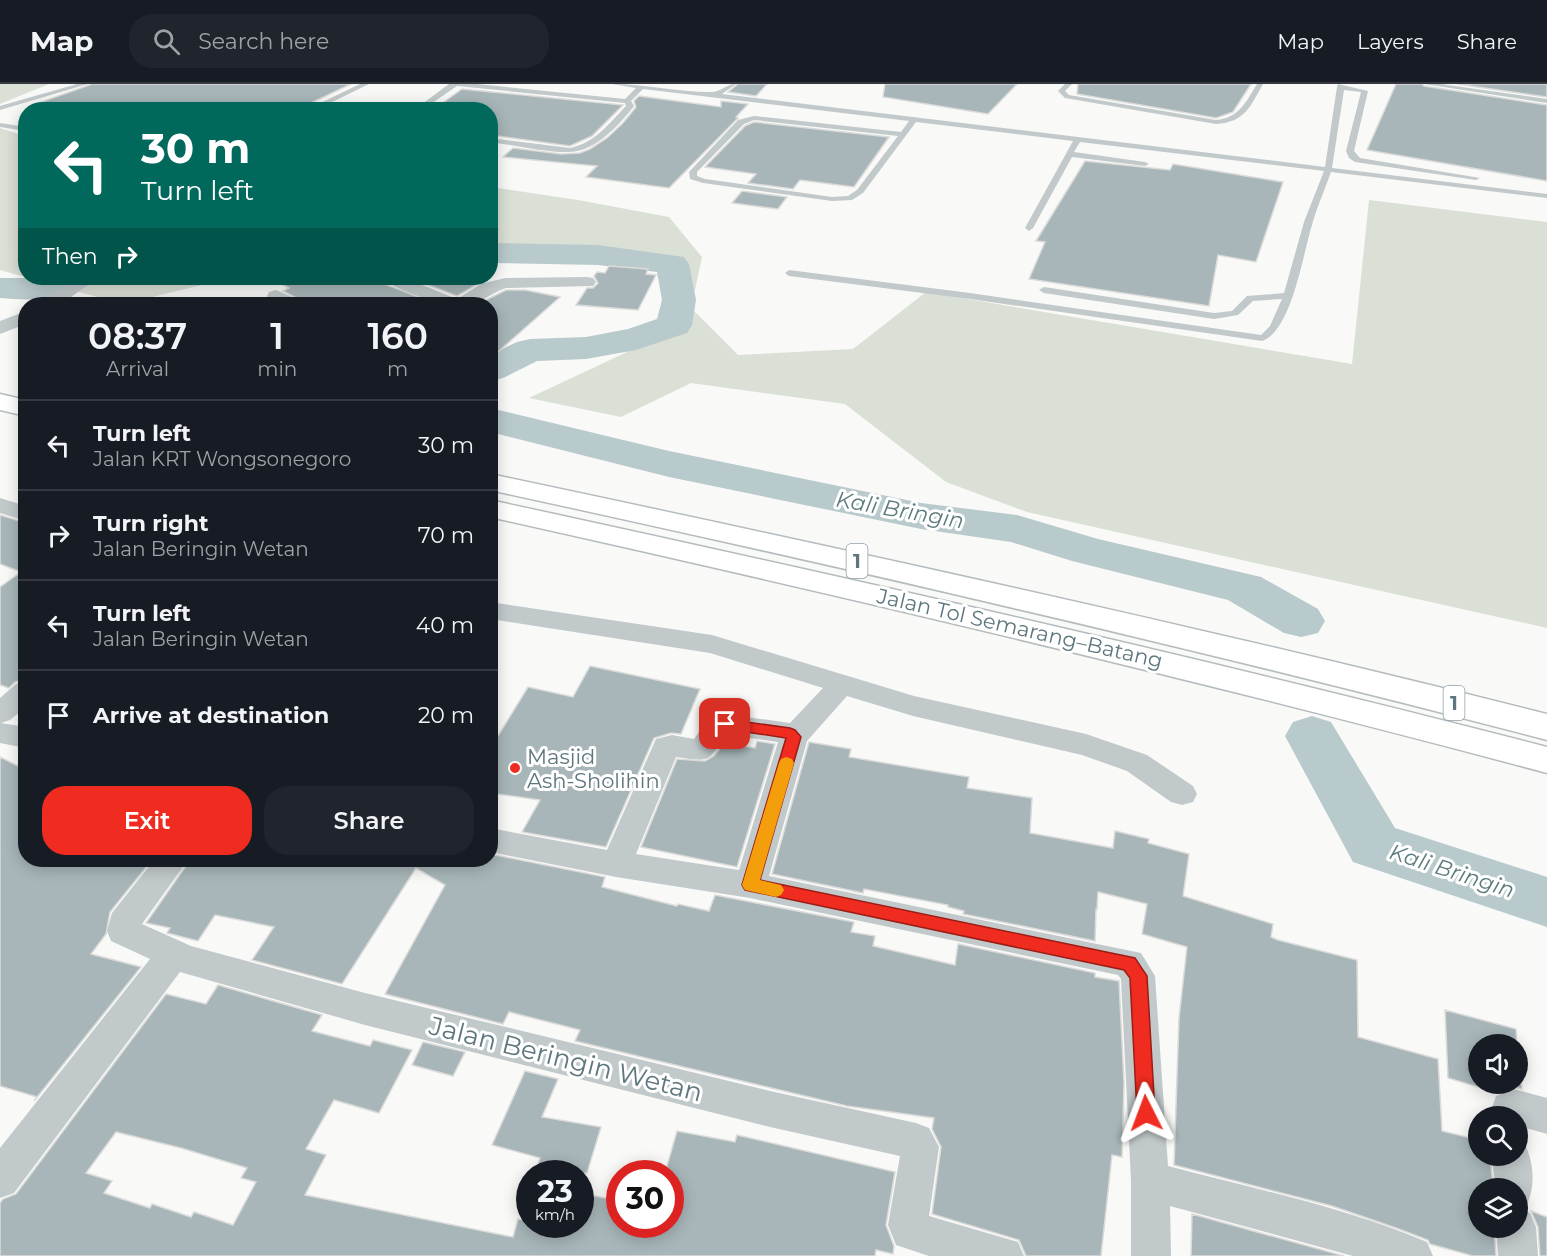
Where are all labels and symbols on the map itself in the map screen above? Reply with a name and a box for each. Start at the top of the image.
water label: Kali Bringin [834,485,966,535]
road number: 1 [846,544,868,578]
street label: Jalan Tol Semarang–Batang [874,583,1165,673]
road number: 1 [1444,686,1464,720]
pin [699,698,750,749]
place label: Masjid Ash-Sholihin [527,744,660,793]
marker: Masjid Ash-Sholihin [508,761,522,775]
water label: Kali Bringin [1386,838,1518,904]
street label: Jalan Beringin Wetan [425,1009,706,1108]
position arrow [1114,1081,1178,1145]
speed limit sign: 30 [606,1160,684,1238]

